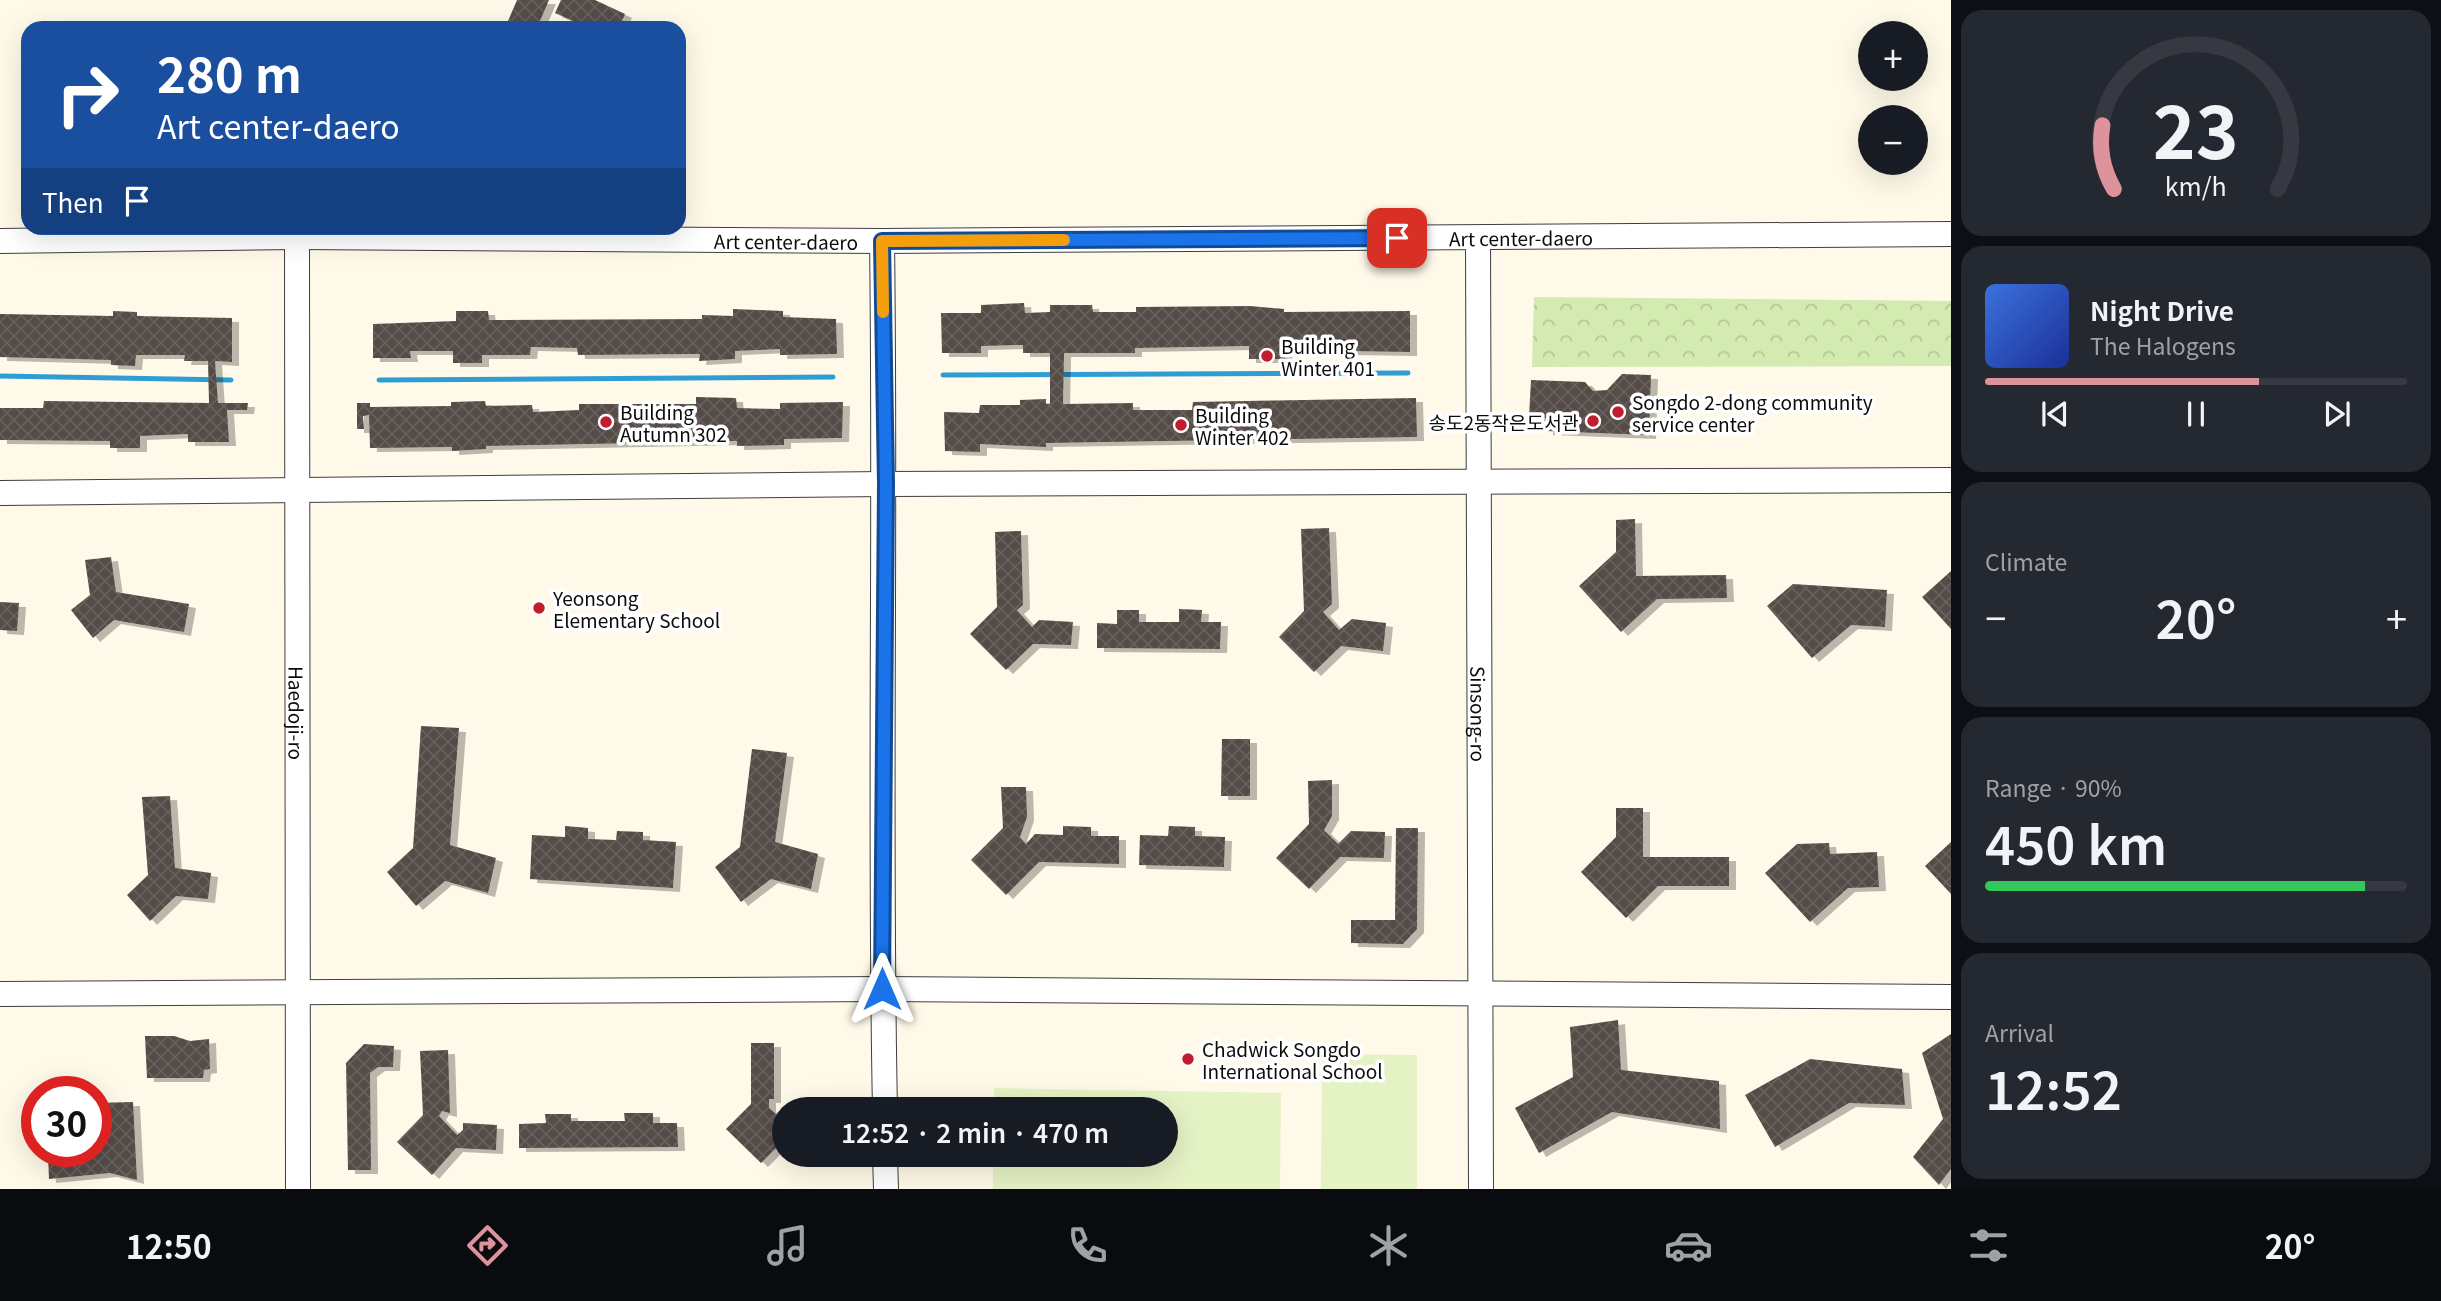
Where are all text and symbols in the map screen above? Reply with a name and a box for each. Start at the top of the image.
map controls [1858,21,1928,175]
button: + [1858,21,1928,91]
text: 280 m [157,36,302,107]
icon: right [42,49,133,140]
text: 23 [2153,75,2239,180]
text: Art center-daero [157,102,400,148]
button: − [1858,105,1928,175]
text: km/h [2165,167,2227,203]
icon: arrive [118,182,156,220]
text: Then [42,183,104,220]
pin [1367,208,1427,268]
icon: arrive [1378,219,1416,257]
street label: Art center-daero [1449,223,1593,251]
street label: Art center-daero [714,226,858,254]
text: Night Drive [2090,291,2234,328]
text: The Halogens [2090,328,2236,362]
place label: Building Winter 401 [1281,332,1375,381]
marker: Building Winter 401 [1259,348,1275,364]
place label: Songdo 2-dong community service center [1632,388,1873,437]
icon: previous [2036,395,2074,433]
icon: pause [2177,395,2215,433]
icon: next [2318,395,2356,433]
place label: Building Autumn 302 [620,398,727,447]
place label: Building Winter 402 [1195,401,1289,450]
marker: Songdo 2-dong community service center [1610,404,1626,420]
place label: 송도2동작은도서관 [1429,408,1579,435]
marker: 송도2동작은도서관 [1585,413,1601,429]
marker: Building Autumn 302 [598,414,614,430]
marker: Building Winter 402 [1173,417,1189,433]
text: Climate [1985,544,2067,578]
text: 20° [2156,579,2236,654]
place label: Yeonsong Elementary School [552,584,720,633]
text: − [1985,589,2006,644]
text: + [2386,589,2407,644]
marker: Yeonsong Elementary School [531,600,547,616]
street label: Haedoji-ro [284,666,311,760]
street label: Sinsong-ro [1466,666,1493,762]
text: Range · 90% [1985,770,2122,804]
text: 450 km [1985,805,2167,880]
position arrow [845,952,919,1026]
text: Arrival [1985,1015,2054,1049]
place label: Chadwick Songdo International School [1202,1035,1383,1084]
text: 12:52 [1985,1050,2122,1125]
marker: Chadwick Songdo International School [1180,1051,1196,1067]
speed limit sign: 30 [21,1076,112,1167]
text: 12:52 · 2 min · 470 m [841,1113,1109,1150]
icon: directions [463,1221,512,1270]
icon: music [763,1221,812,1270]
icon: phone [1063,1221,1112,1270]
icon: climate [1364,1221,1413,1270]
icon: car [1664,1221,1713,1270]
icon: filters [1964,1221,2013,1270]
text: 12:50 [126,1222,212,1268]
text: 20° [2265,1222,2315,1268]

